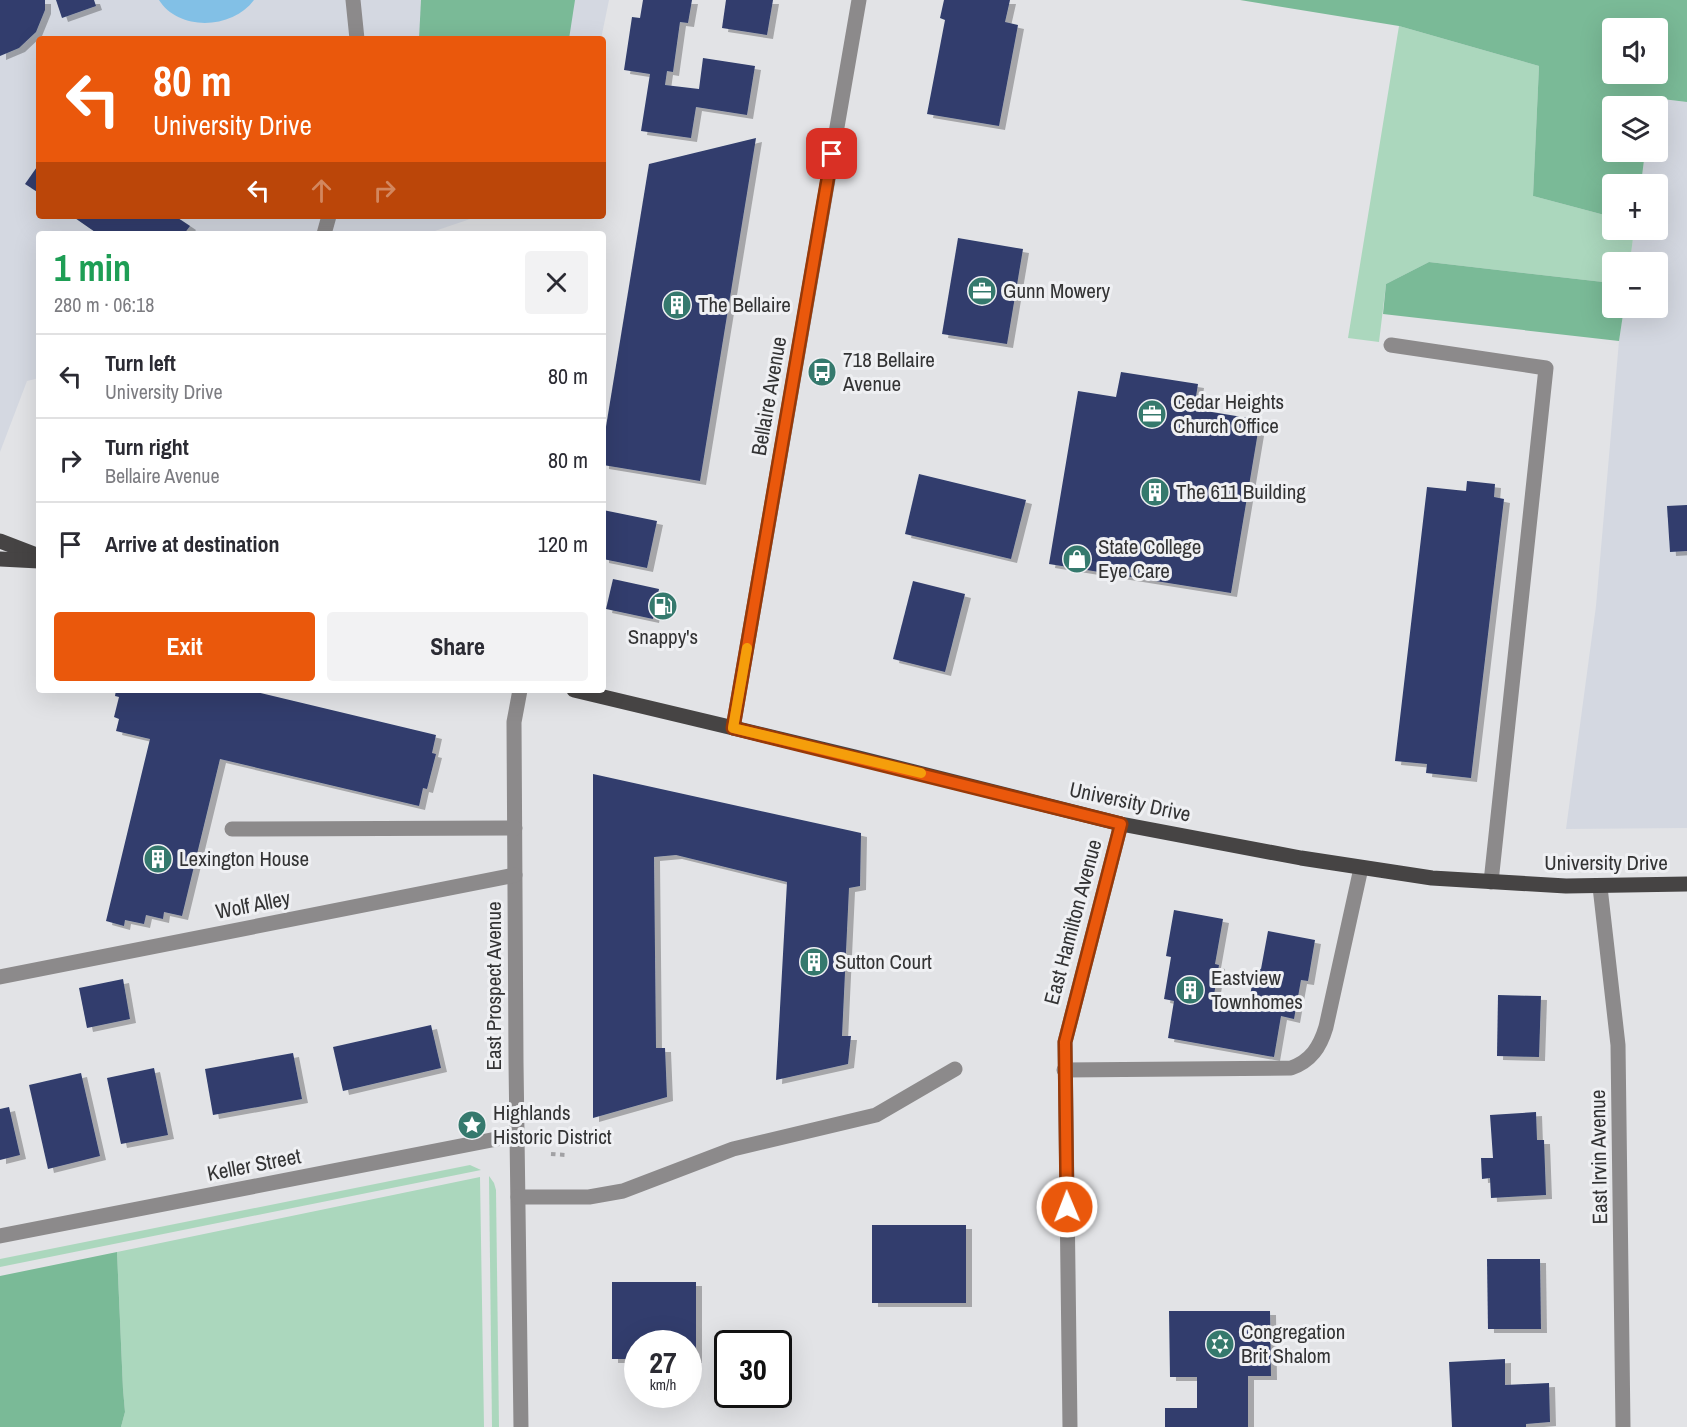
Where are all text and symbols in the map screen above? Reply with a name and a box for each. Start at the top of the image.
map controls [1602,18,1668,318]
button: sound [1602,18,1668,84]
text: 80 m [153,53,232,109]
icon: left [54,60,132,138]
button: layers [1602,96,1668,162]
text: University Drive [153,107,312,143]
pin [806,128,857,179]
icon: arrive [815,137,848,170]
icon: left [242,174,275,207]
icon: ahead [305,174,338,207]
icon: right [368,174,401,207]
button: + [1602,174,1668,240]
text: 1 min [54,244,131,292]
button: close [525,251,588,314]
button: − [1602,252,1668,318]
office icon: Gunn Mowery [966,275,998,307]
place label: Gunn Mowery [1003,276,1111,305]
building icon: The Bellaire [661,289,693,321]
place label: The Bellaire [698,290,791,319]
text: 280 m · 06:18 [54,291,154,318]
street label: Bellaire Avenue [744,334,793,458]
place label: 718 Bellaire Avenue [842,345,935,398]
text: Turn left [105,348,176,378]
bus stop icon: 718 Bellaire Avenue [806,356,838,388]
icon: left [54,360,87,393]
text: 80 m [548,361,588,391]
text: University Drive [105,378,223,405]
place label: Cedar Heights Church Office [1173,387,1284,440]
office icon: Cedar Heights Church Office [1136,398,1168,430]
text: Turn right [105,432,189,462]
icon: right [54,444,87,477]
text: 80 m [548,445,588,475]
text: Bellaire Avenue [105,462,220,489]
building icon: The 611 Building [1139,476,1171,508]
place label: The 611 Building [1176,477,1306,506]
icon: arrive [54,528,87,561]
text: Arrive at destination [105,529,279,559]
text: 120 m [538,529,588,559]
place label: State College Eye Care [1098,532,1201,585]
shop icon: State College Eye Care [1061,543,1093,575]
fuel station icon: Snappy's [647,590,679,622]
button: Exit [54,612,315,681]
button: Share [327,612,588,681]
place label: Snappy's [628,622,698,651]
street label: University Drive [1067,774,1193,829]
street label: East Hamilton Avenue [1036,836,1109,1008]
building icon: Lexington House [142,843,174,875]
place label: Lexington House [179,844,309,873]
street label: University Drive [1544,848,1668,877]
street label: Wolf Alley [213,883,293,926]
street label: East Prospect Avenue [479,901,508,1071]
building icon: Sutton Court [798,946,830,978]
place label: Sutton Court [835,947,932,976]
place label: Eastview Townhomes [1211,963,1303,1016]
building icon: Eastview Townhomes [1174,974,1206,1006]
street label: East Irvin Avenue [1583,1089,1614,1225]
place label: Highlands Historic District [493,1098,612,1151]
place icon: Highlands Historic District [456,1109,488,1141]
street label: Keller Street [205,1141,303,1188]
position arrow [1035,1175,1099,1239]
place label: Congregation Brit Shalom [1241,1317,1345,1370]
synagogue icon: Congregation Brit Shalom [1204,1328,1236,1360]
speed limit sign: 30 [714,1330,792,1408]
text: 27 [649,1342,677,1382]
text: km/h [650,1374,676,1395]

